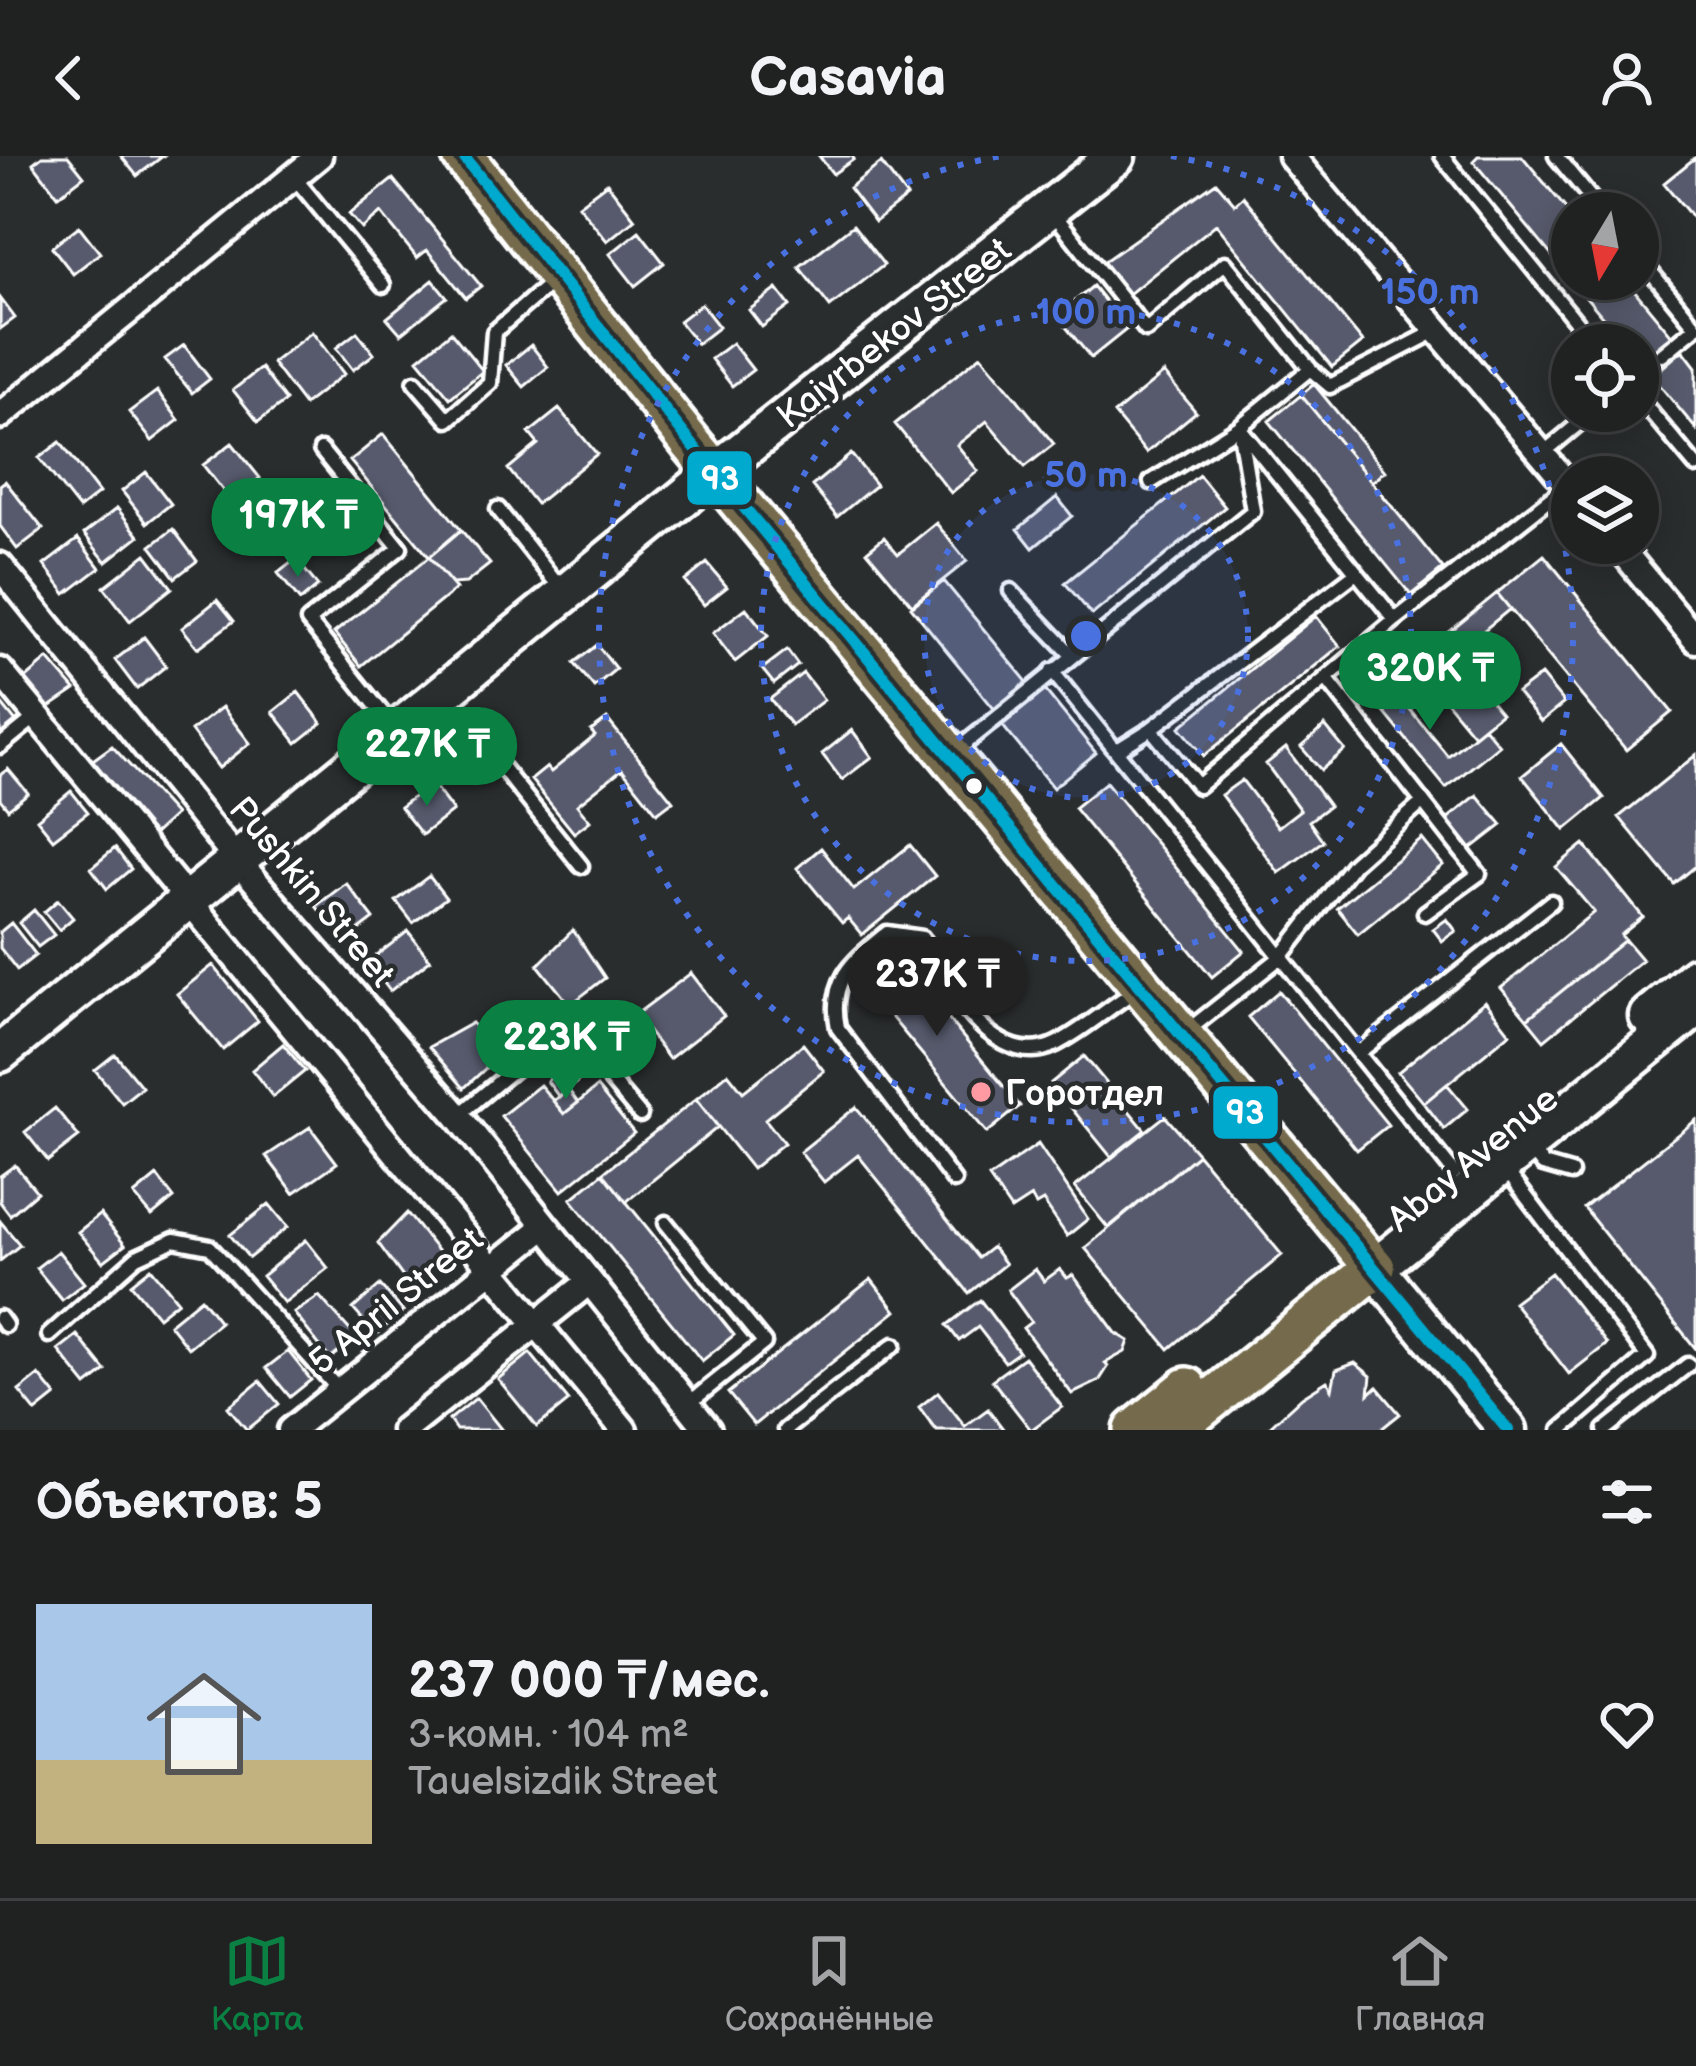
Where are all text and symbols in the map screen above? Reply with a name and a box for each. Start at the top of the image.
icon: back [36,45,102,111]
icon: person [1594,45,1660,111]
text: Casavia [750,46,946,111]
north arrow [1551,192,1659,300]
map controls [1551,192,1659,564]
street label: Kaiyrbekov Street [769,229,1020,439]
text: 150 m [1381,272,1479,315]
text: 100 m [1036,292,1136,335]
button: locate [1551,324,1659,432]
line badge: 93 [685,449,754,507]
text: 50 m [1044,455,1128,498]
button: layers [1551,456,1659,564]
text: 93 [701,460,739,500]
pin: 197K ₸ [200,478,396,580]
text: 197K ₸ [238,493,358,540]
centre of rings [1065,615,1107,657]
pin: 320K ₸ [1332,631,1528,733]
text: 320K ₸ [1366,646,1494,693]
pin: 227K ₸ [329,707,525,809]
text: 227K ₸ [364,722,490,769]
unlabelled marker [963,775,985,797]
street label: Pushkin Street [219,789,403,996]
pin: 237K ₸ [839,937,1035,1039]
text: 237K ₸ [874,952,1000,999]
pin: 223K ₸ [468,1000,664,1102]
text: 223K ₸ [503,1015,629,1062]
place label: Горотдел [1005,1073,1164,1116]
street label: Abay Avenue [1380,1078,1568,1242]
marker: Горотдел [968,1079,994,1105]
line badge: 93 [1211,1084,1280,1141]
text: 93 [1226,1094,1264,1134]
street label: 5 April Street [301,1219,492,1385]
icon: filters [1594,1469,1660,1535]
text: Объектов: 5 [36,1472,323,1533]
text: 237 000 ₸/мес. [408,1651,770,1712]
icon: home [132,1652,276,1796]
icon: heart [1594,1691,1660,1757]
text: 3-комн. · 104 m² [408,1712,689,1759]
text: Tauelsіzdіk Street [408,1759,718,1806]
tab: Карта [211,1928,304,2040]
tab: Сохранённые [725,1928,934,2040]
tab: Главная [1355,1928,1485,2040]

